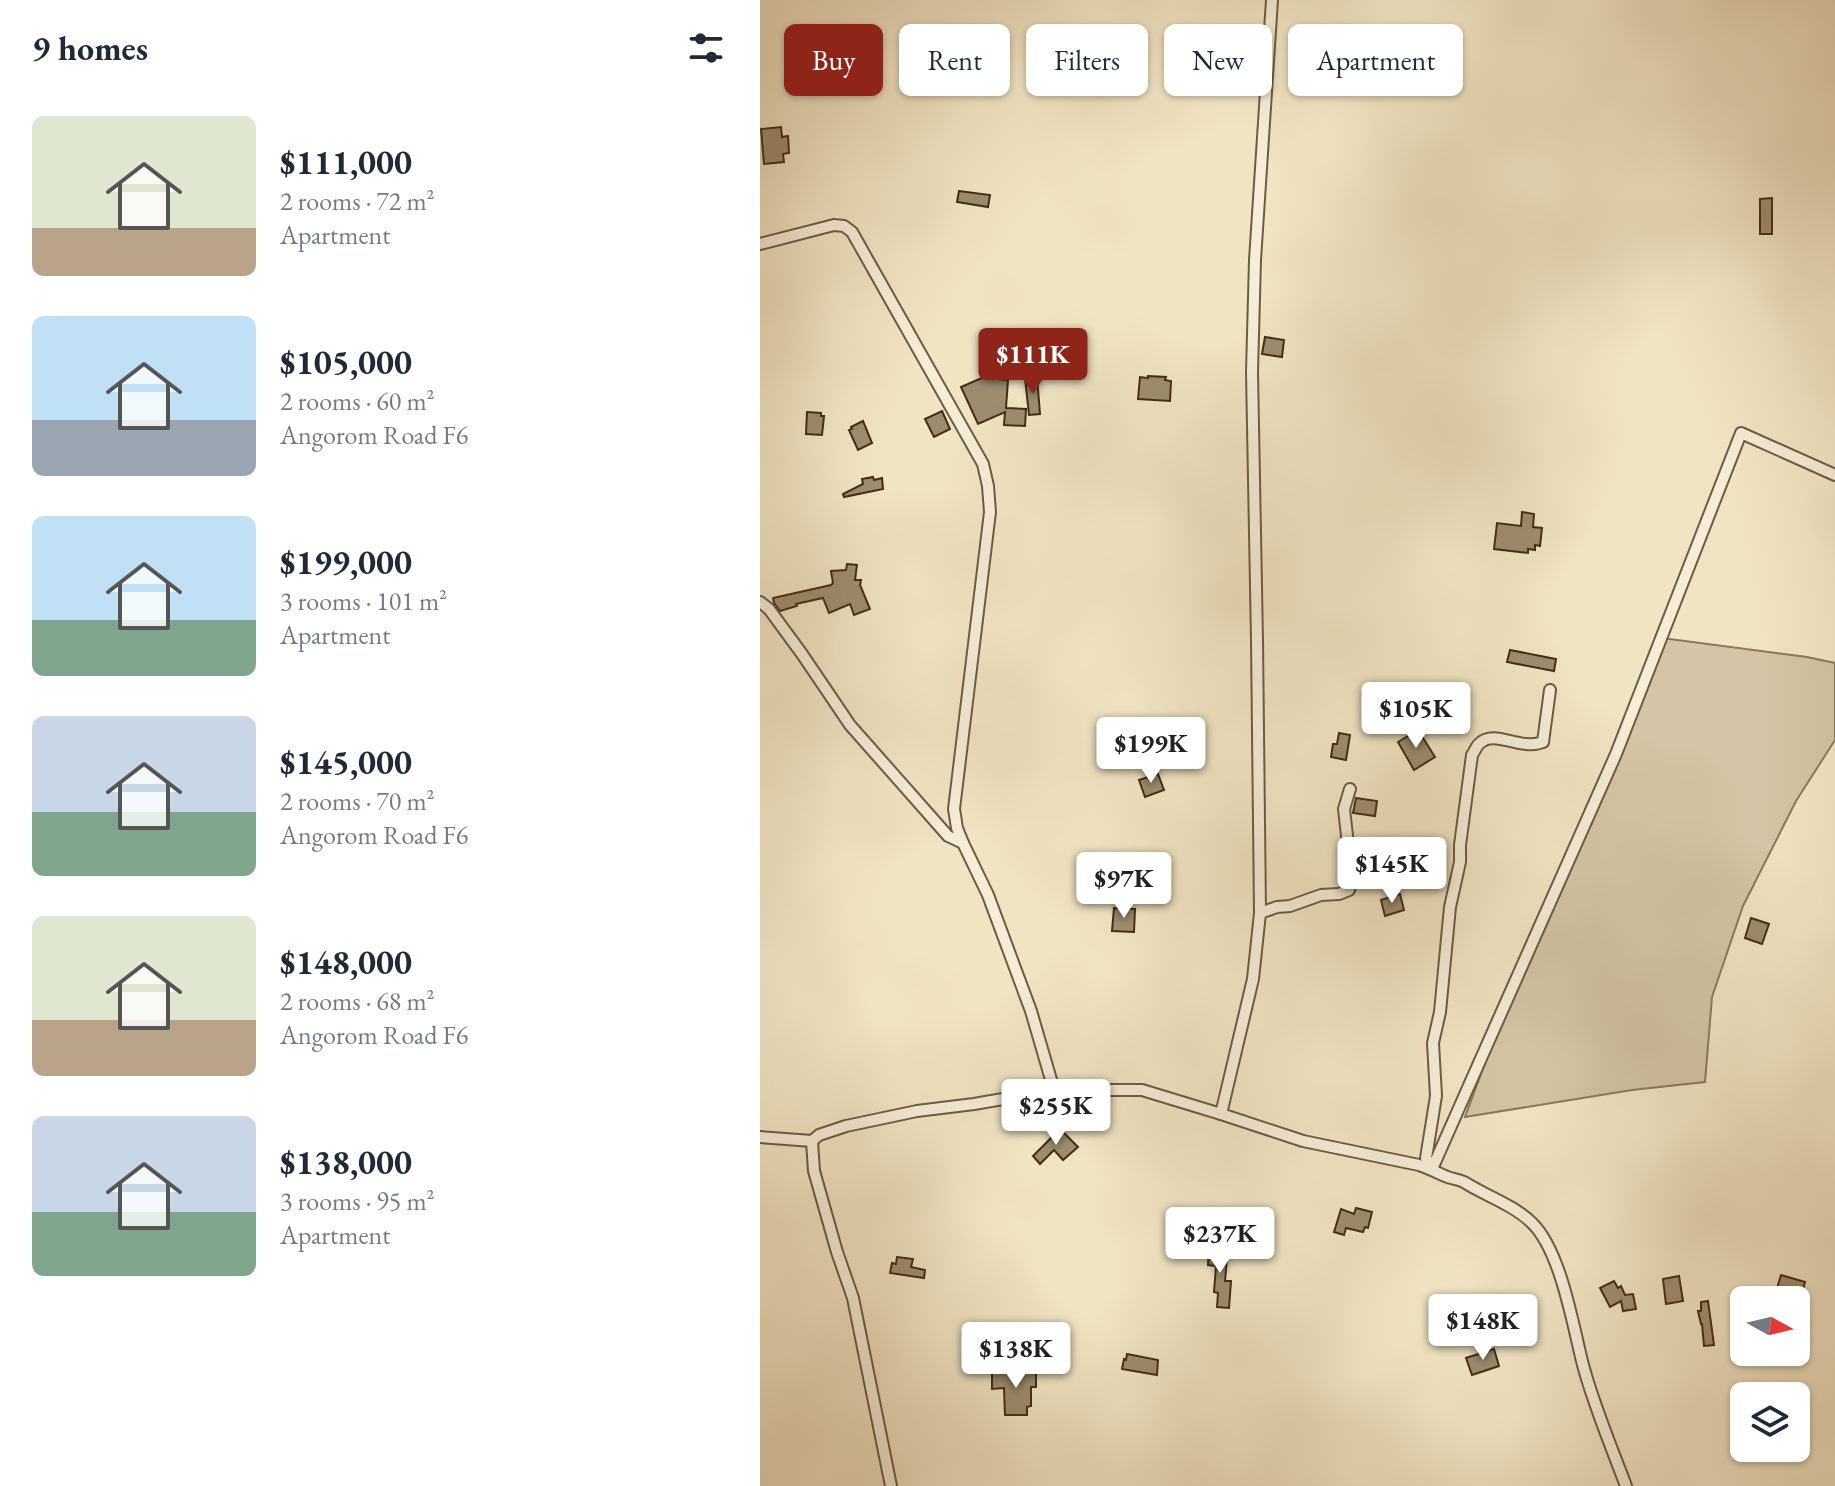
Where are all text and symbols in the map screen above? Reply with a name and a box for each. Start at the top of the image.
chip: Buy [784,24,883,96]
chip: Rent [899,24,1010,96]
chip: Filters [1026,24,1148,96]
chip: New [1164,24,1272,96]
chip: Apartment [1288,24,1463,96]
text: 9 homes [32,26,148,70]
icon: filters [684,26,728,70]
text: $111,000 [280,140,412,184]
icon: home [96,148,192,244]
text: 2 rooms · 72 m² [280,184,435,218]
text: Apartment [280,218,390,252]
pin: $111K [977,328,1089,396]
text: $111K [996,337,1070,371]
text: $105,000 [280,340,412,384]
icon: home [96,348,192,444]
text: 2 rooms · 60 m² [280,384,435,418]
text: Angorom Road F6 [280,418,468,452]
text: $199,000 [280,540,412,584]
icon: home [96,548,192,644]
text: 3 rooms · 101 m² [280,584,447,618]
text: Apartment [280,618,390,652]
pin: $105K [1360,682,1472,750]
text: $105K [1379,691,1453,725]
pin: $199K [1095,717,1207,785]
text: $199K [1114,726,1188,760]
text: $145,000 [280,740,412,784]
icon: home [96,748,192,844]
text: 2 rooms · 70 m² [280,784,435,818]
text: Angorom Road F6 [280,818,468,852]
pin: $145K [1336,837,1448,905]
text: $145K [1355,846,1429,880]
pin: $97K [1077,852,1171,920]
text: $97K [1094,861,1154,895]
text: $148,000 [280,940,412,984]
icon: home [96,948,192,1044]
text: 2 rooms · 68 m² [280,984,435,1018]
text: Angorom Road F6 [280,1018,468,1052]
pin: $255K [1000,1079,1112,1147]
text: $255K [1019,1088,1093,1122]
text: $138,000 [280,1140,412,1184]
icon: home [96,1148,192,1244]
text: 3 rooms · 95 m² [280,1184,435,1218]
pin: $237K [1164,1207,1276,1275]
text: $237K [1183,1216,1257,1250]
text: Apartment [280,1218,390,1252]
north arrow [1730,1286,1810,1366]
map controls [1730,1286,1810,1462]
pin: $148K [1427,1294,1539,1362]
text: $148K [1446,1303,1520,1337]
pin: $138K [960,1322,1072,1390]
text: $138K [979,1331,1053,1365]
button: layers [1730,1382,1810,1462]

